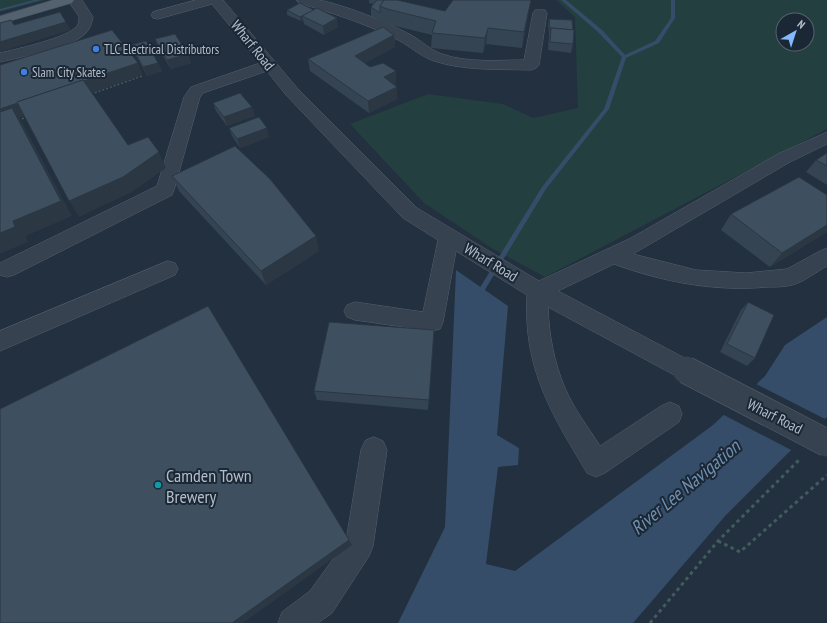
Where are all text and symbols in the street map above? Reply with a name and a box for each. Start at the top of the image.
north arrow [775,12,815,52]
street label: Wharf Road [227,16,279,74]
text: N [795,17,808,32]
place label: TLC Electrical Distributors [104,41,219,58]
marker: TLC Electrical Distributors [91,44,101,54]
place label: Slam City Skates [32,64,106,81]
marker: Slam City Skates [19,67,29,77]
street label: Wharf Road [461,239,521,285]
street label: Wharf Road [744,394,806,438]
water label: River Lee Navigation [625,433,746,540]
place label: Camden Town Brewery [166,464,252,508]
marker: Camden Town Brewery [153,480,163,490]

